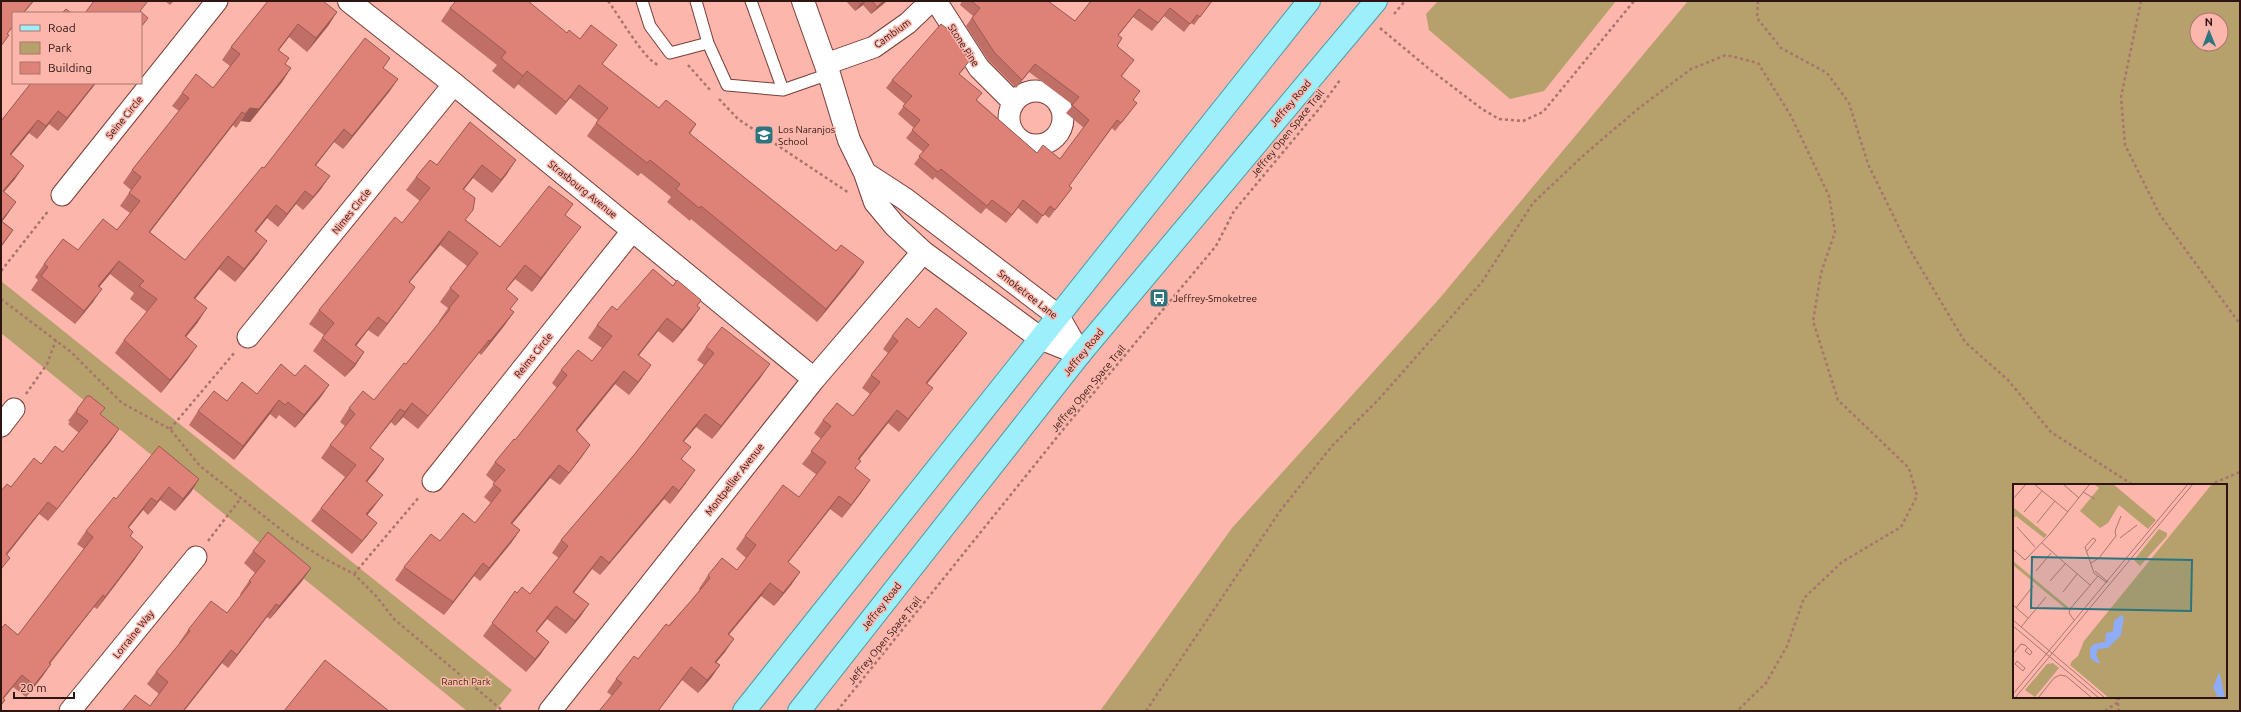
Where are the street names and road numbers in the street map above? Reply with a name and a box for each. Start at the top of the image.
street label: Cambium [872,16,913,50]
street label: Stone Pine [946,22,981,68]
street label: Jeffrey Road [1268,78,1313,129]
street label: Jeffrey Open Space Trail [1249,87,1326,179]
street label: Seine Circle [104,94,145,141]
street label: Strasbourg Avenue [546,158,619,221]
street label: Nimes Circle [330,186,373,236]
street label: Smoketree Lane [996,268,1060,321]
street label: Jeffrey Road [1061,326,1106,378]
street label: Reims Circle [512,331,555,380]
street label: Jeffrey Open Space Trail [1049,343,1128,434]
street label: Montpellier Avenue [703,441,766,518]
street label: Jeffrey Road [859,580,904,632]
street label: Jeffrey Open Space Trail [846,594,923,686]
street label: Lorraine Way [111,608,156,661]

